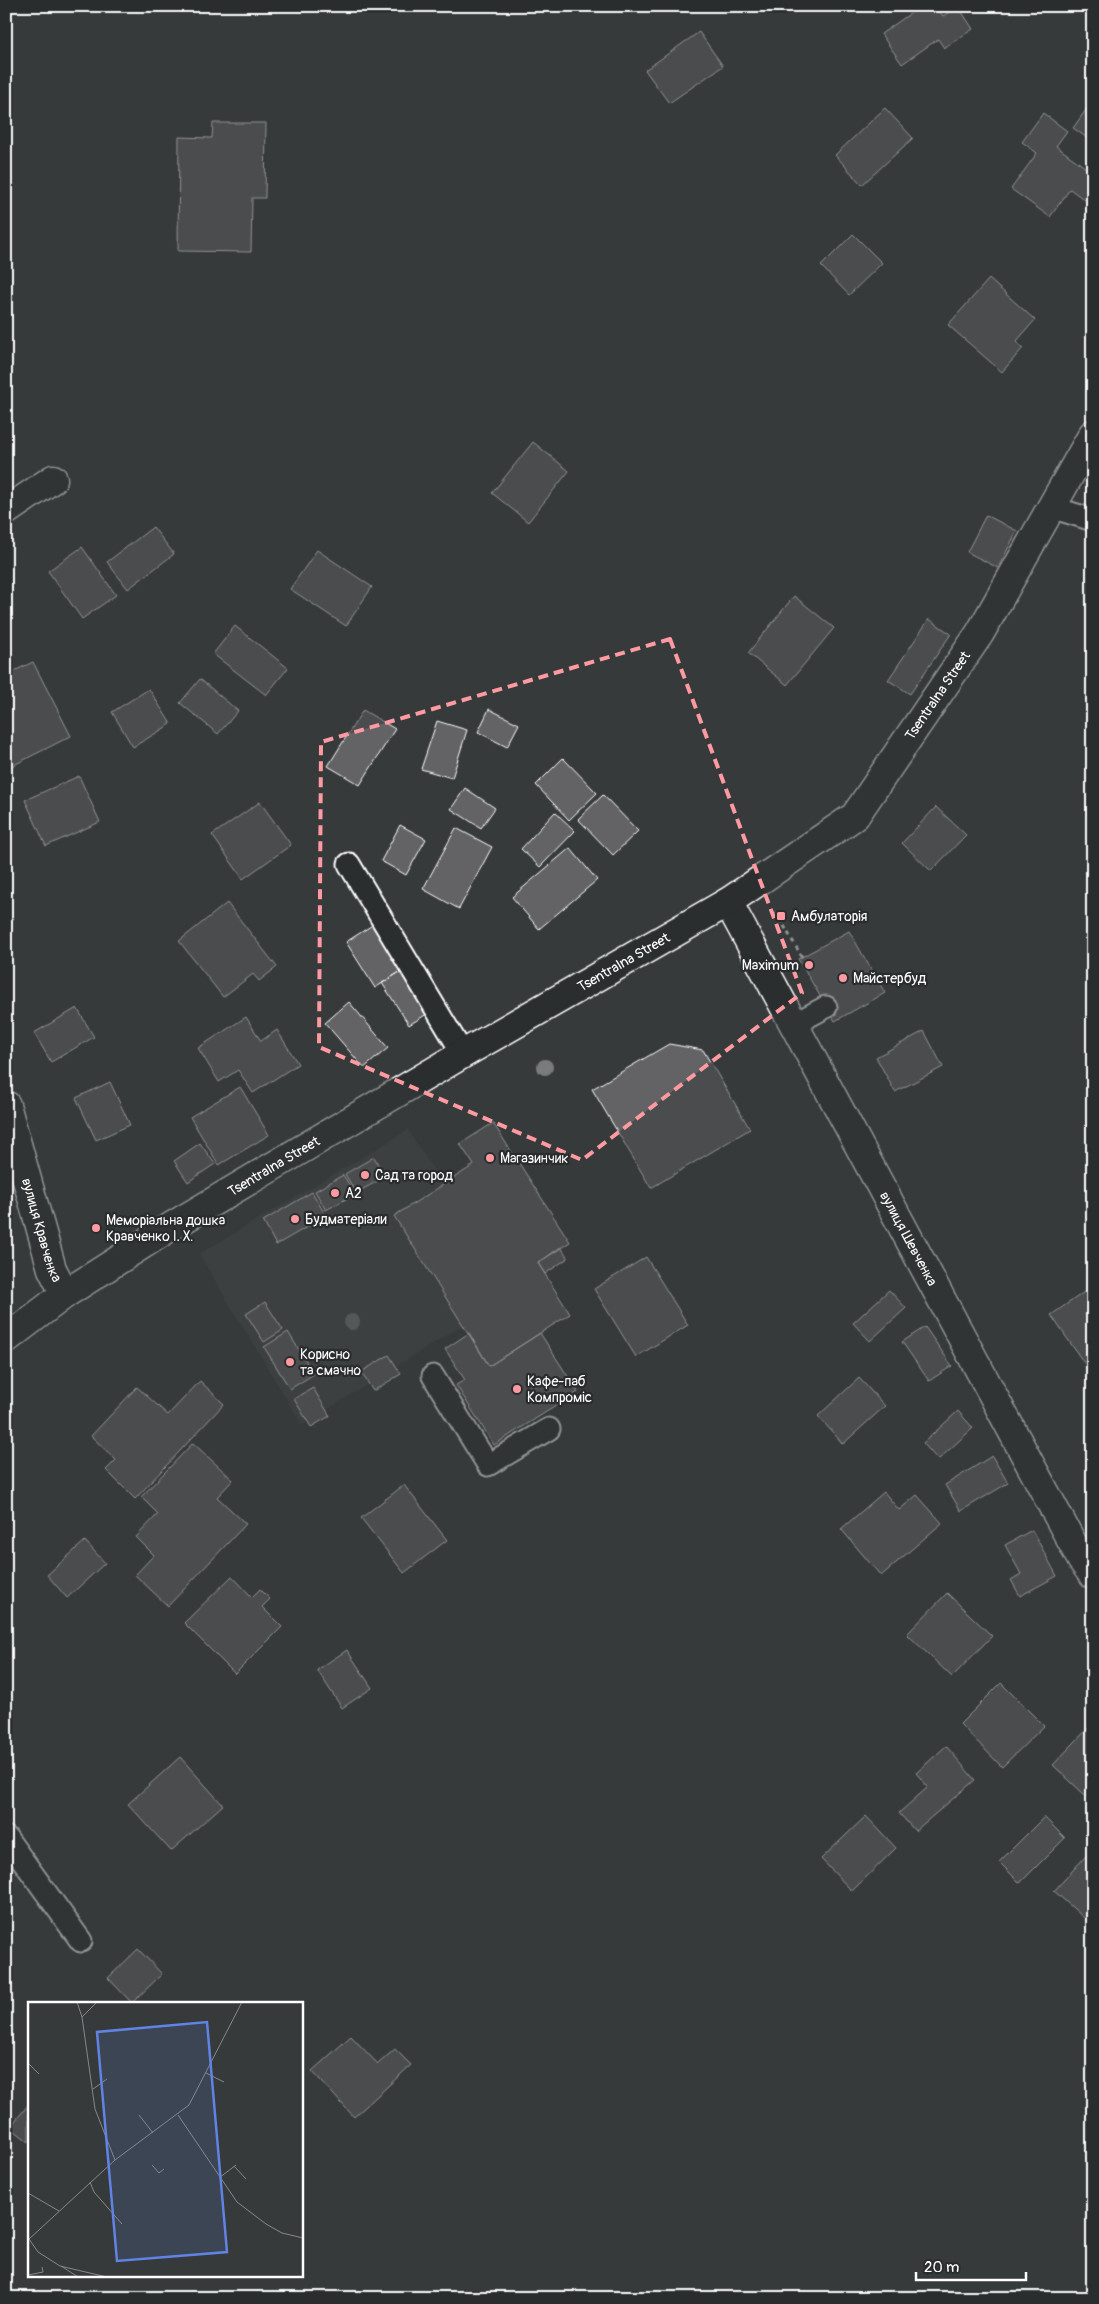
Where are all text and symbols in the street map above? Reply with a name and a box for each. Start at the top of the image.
street label: Tsentralna Street [901,647,974,743]
place label: Амбулаторія [791,908,867,925]
marker: Амбулаторія [775,910,787,922]
street label: Tsentralna Street [574,929,673,995]
place label: Maximum [742,957,799,974]
marker: Maximum [803,959,815,971]
place label: Майстербуд [853,970,927,987]
marker: Майстербуд [837,972,849,984]
street label: Tsentralna Street [225,1132,323,1200]
place label: Магазинчик [500,1150,568,1167]
marker: Магазинчик [484,1152,496,1164]
place label: Сад та город [375,1167,454,1184]
marker: Сад та город [359,1169,371,1181]
street label: вулиця Кравченка [18,1176,66,1285]
place label: A2 [345,1185,362,1202]
marker: A2 [329,1187,341,1199]
street label: вулиця Шевченка [876,1188,941,1289]
place label: Будматеріали [305,1211,387,1228]
place label: Меморіальна дошка Кравченко І. Х. [106,1212,225,1245]
marker: Будматеріали [289,1213,301,1225]
marker: Меморіальна дошка Кравченко І. Х. [90,1222,102,1234]
place label: Корисно та смачно [300,1346,361,1379]
marker: Корисно та смачно [284,1356,296,1368]
place label: Кафе-паб Компроміс [527,1373,592,1406]
marker: Кафе-паб Компроміс [511,1383,523,1395]
inset map [28,2002,302,2276]
scale bar [916,2249,1026,2281]
text: 20 m [924,2258,959,2277]

